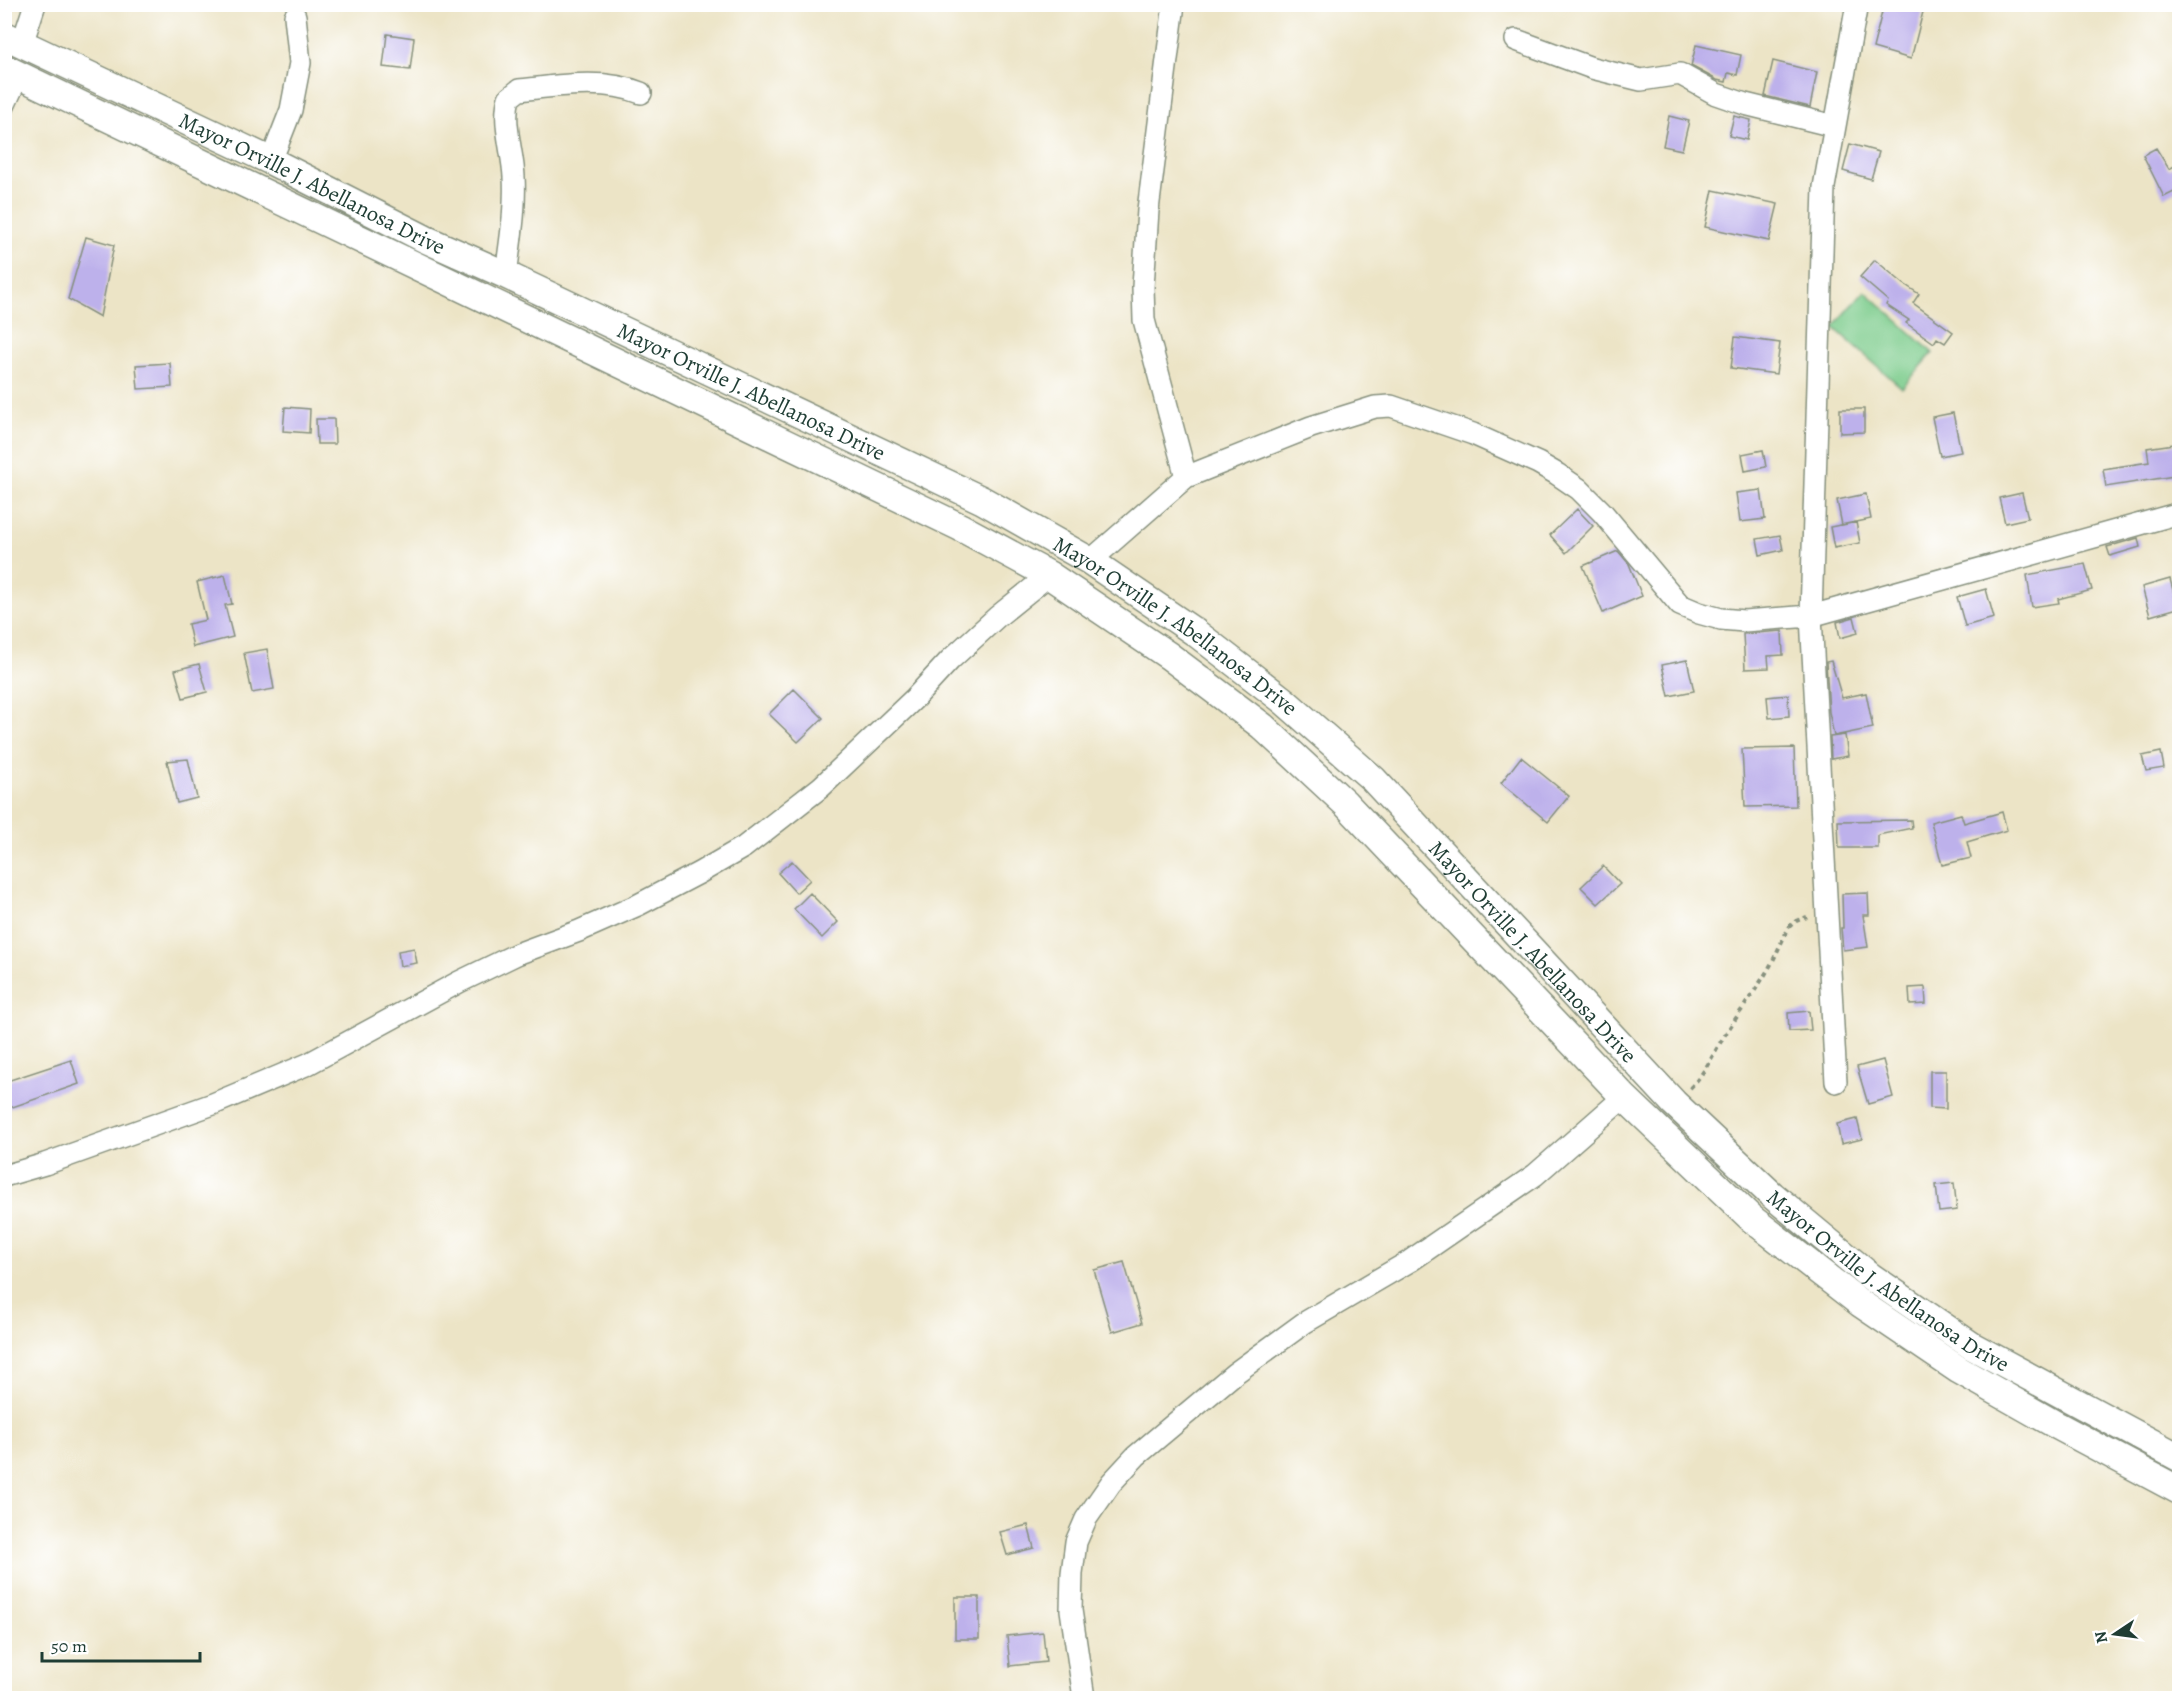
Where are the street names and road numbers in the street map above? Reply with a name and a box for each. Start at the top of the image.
street label: Mayor Orville J. Abellanosa Drive [174,106,450,262]
street label: Mayor Orville J. Abellanosa Drive [612,316,890,468]
street label: Mayor Orville J. Abellanosa Drive [1048,529,1304,722]
street label: Mayor Orville J. Abellanosa Drive [1422,834,1643,1070]
street label: Mayor Orville J. Abellanosa Drive [1760,1183,2014,1379]

